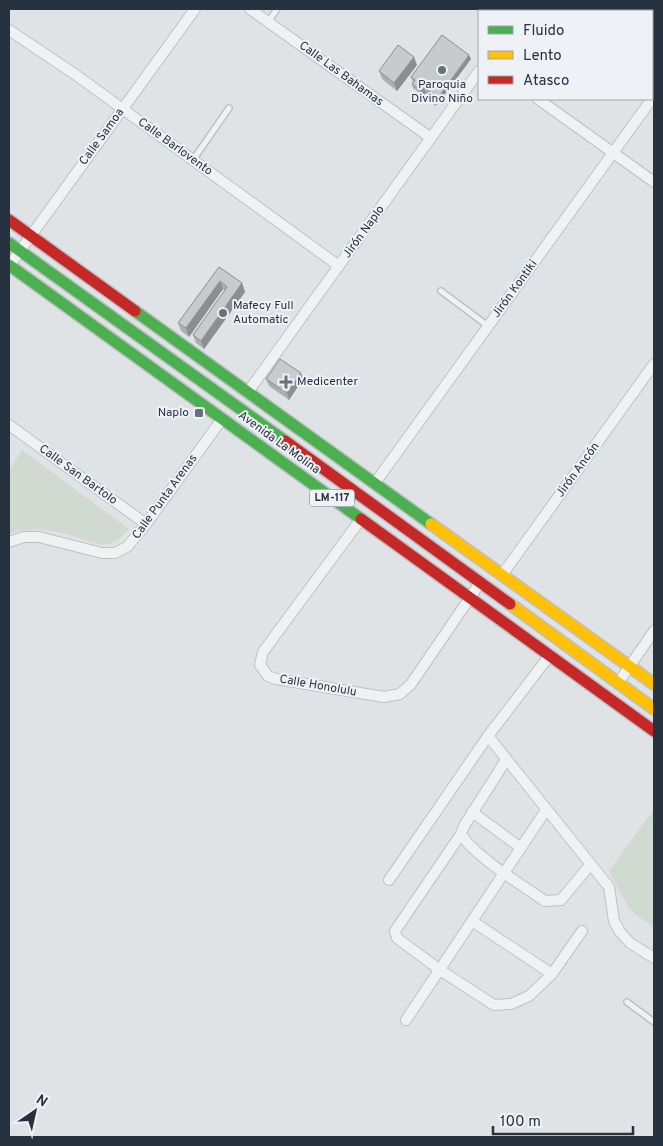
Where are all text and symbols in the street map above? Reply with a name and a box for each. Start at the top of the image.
legend [478,10,653,100]
text: Fluido [523,22,564,41]
street label: Calle Las Bahamas [295,38,387,110]
text: Lento [523,47,562,66]
marker: Paroquia Divino Niño [436,64,448,76]
text: Atasco [523,72,569,91]
place label: Paroquia Divino Niño [411,77,473,107]
street label: Calle Samoa [76,105,128,169]
street label: Calle Barlovento [134,114,216,180]
street label: Jirón Naplo [339,202,389,262]
street label: Jirón Kontiki [489,257,541,321]
place label: Mafecy Full Automatic [233,298,294,328]
marker: Mafecy Full Automatic [217,307,229,319]
place label: Medicenter [297,374,358,390]
marker: Medicenter [279,375,293,389]
place label: Naplo [158,405,189,421]
marker: Naplo [193,407,205,419]
street label: Avenida La Molina [235,408,323,478]
street label: Jirón Ancón [553,439,603,501]
street label: Calle San Bartolo [36,441,121,509]
street label: Calle Punta Arenas [129,451,201,543]
road number: LM-117 [310,489,354,506]
street label: Calle Honolulu [278,671,358,701]
north arrow [10,1086,60,1136]
text: N [33,1092,50,1111]
scale bar [493,1104,633,1136]
text: 100 m [500,1113,541,1132]

